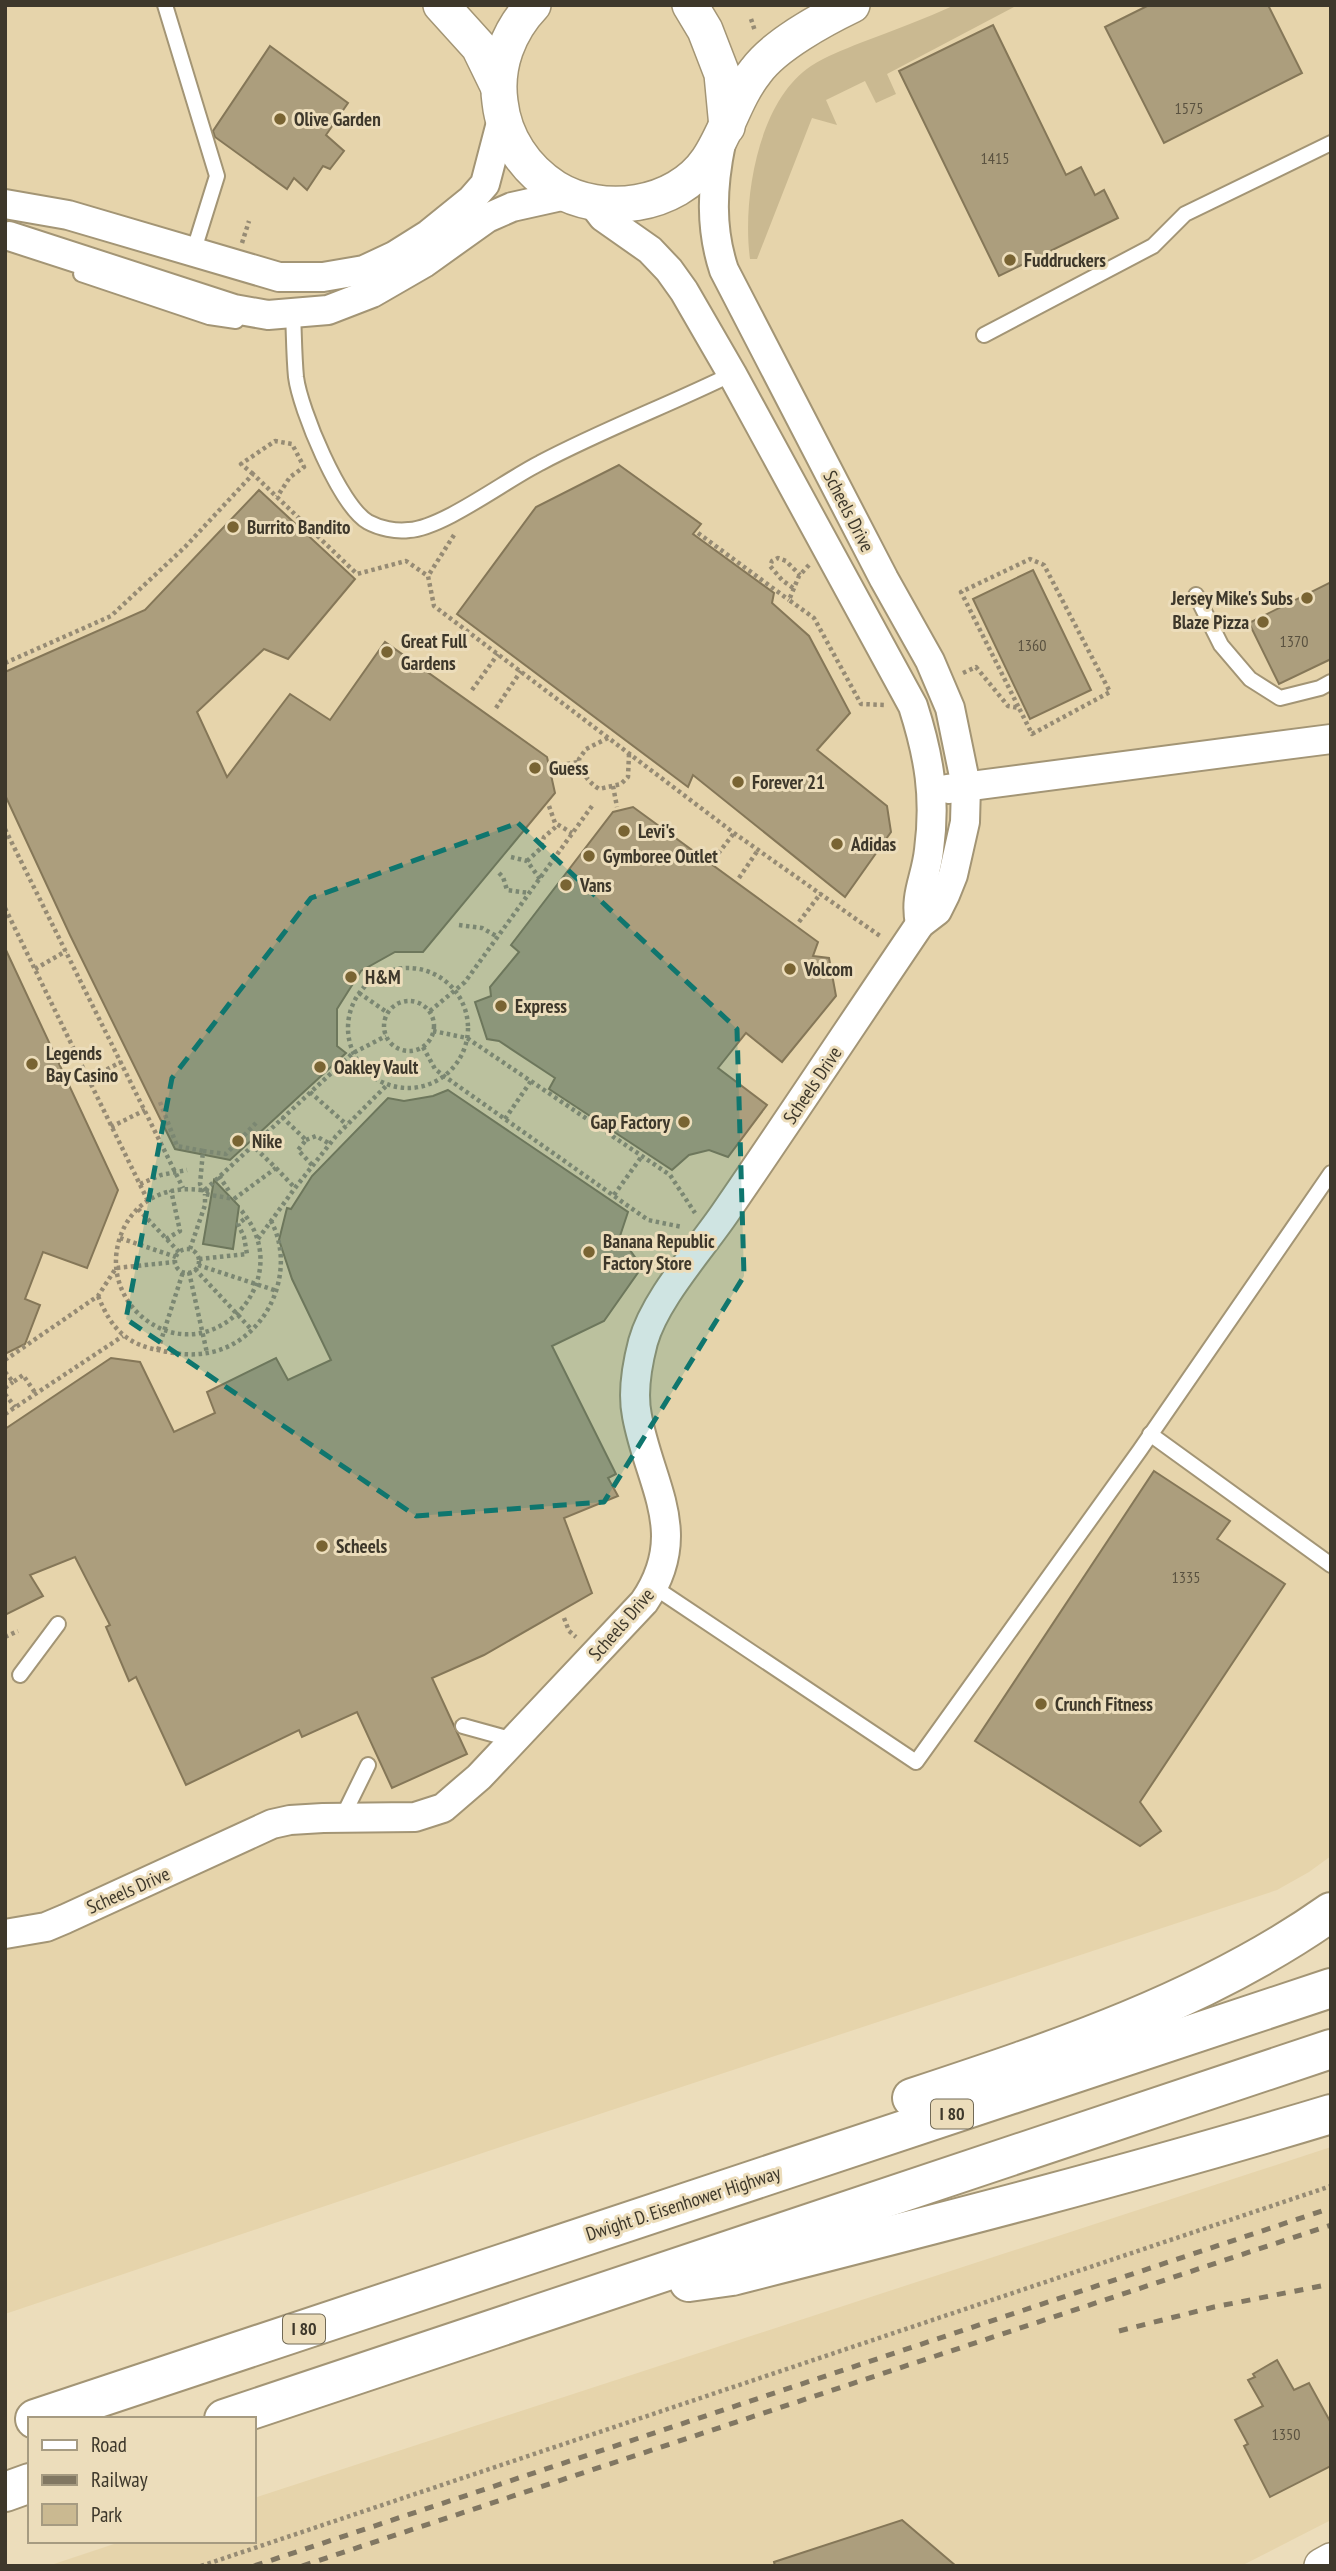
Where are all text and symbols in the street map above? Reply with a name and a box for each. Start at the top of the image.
house number: 1575 [1175,98,1203,118]
place label: Olive Garden [294,107,381,131]
marker: Olive Garden [272,111,288,127]
house number: 1415 [981,148,1009,168]
place label: Fuddruckers [1024,248,1106,272]
marker: Fuddruckers [1002,252,1018,268]
street label: Scheels Drive [818,466,880,556]
place label: Burrito Bandito [247,515,350,539]
marker: Burrito Bandito [225,519,241,535]
place label: Jersey Mike's Subs [1170,586,1293,610]
marker: Jersey Mike's Subs [1299,590,1315,606]
place label: Blaze Pizza [1172,610,1249,634]
marker: Blaze Pizza [1255,614,1271,630]
place label: Great Full Gardens [401,629,468,675]
house number: 1370 [1280,631,1308,651]
house number: 1360 [1018,635,1046,655]
marker: Great Full Gardens [379,644,395,660]
place label: Guess [549,756,589,780]
marker: Guess [527,760,543,776]
place label: Forever 21 [752,770,825,794]
marker: Forever 21 [730,774,746,790]
place label: Levi's [638,819,675,843]
marker: Levi's [616,823,632,839]
place label: Adidas [850,832,897,856]
marker: Adidas [829,836,845,852]
place label: Gymboree Outlet [603,844,718,868]
marker: Gymboree Outlet [581,848,597,864]
place label: Vans [579,873,612,897]
marker: Vans [558,877,574,893]
place label: Volcom [803,957,853,981]
marker: Volcom [782,961,798,977]
place label: H&M [365,965,401,989]
marker: H&M [343,969,359,985]
place label: Express [515,994,567,1018]
marker: Express [493,998,509,1014]
place label: Legends Bay Casino [46,1041,118,1087]
street label: Scheels Drive [777,1042,847,1128]
place label: Oakley Vault [334,1055,419,1079]
marker: Legends Bay Casino [24,1056,40,1072]
marker: Oakley Vault [312,1059,328,1075]
place label: Gap Factory [591,1110,670,1134]
marker: Gap Factory [676,1114,692,1130]
place label: Nike [252,1129,282,1153]
marker: Nike [230,1133,246,1149]
place label: Banana Republic Factory Store [603,1229,715,1275]
marker: Banana Republic Factory Store [581,1244,597,1260]
place label: Scheels [336,1534,387,1558]
marker: Scheels [314,1538,330,1554]
house number: 1335 [1172,1567,1200,1587]
street label: Scheels Drive [583,1583,659,1665]
place label: Crunch Fitness [1055,1692,1153,1716]
marker: Crunch Fitness [1033,1696,1049,1712]
street label: Scheels Drive [83,1861,173,1919]
road number: I 80 [931,2100,973,2128]
street label: Dwight D. Eisenhower Highway [583,2160,784,2246]
road number: I 80 [283,2314,325,2344]
legend [28,2417,256,2543]
house number: 1350 [1272,2424,1300,2444]
text: Road [91,2431,127,2458]
text: Railway [91,2466,148,2493]
text: Park [91,2501,122,2528]

